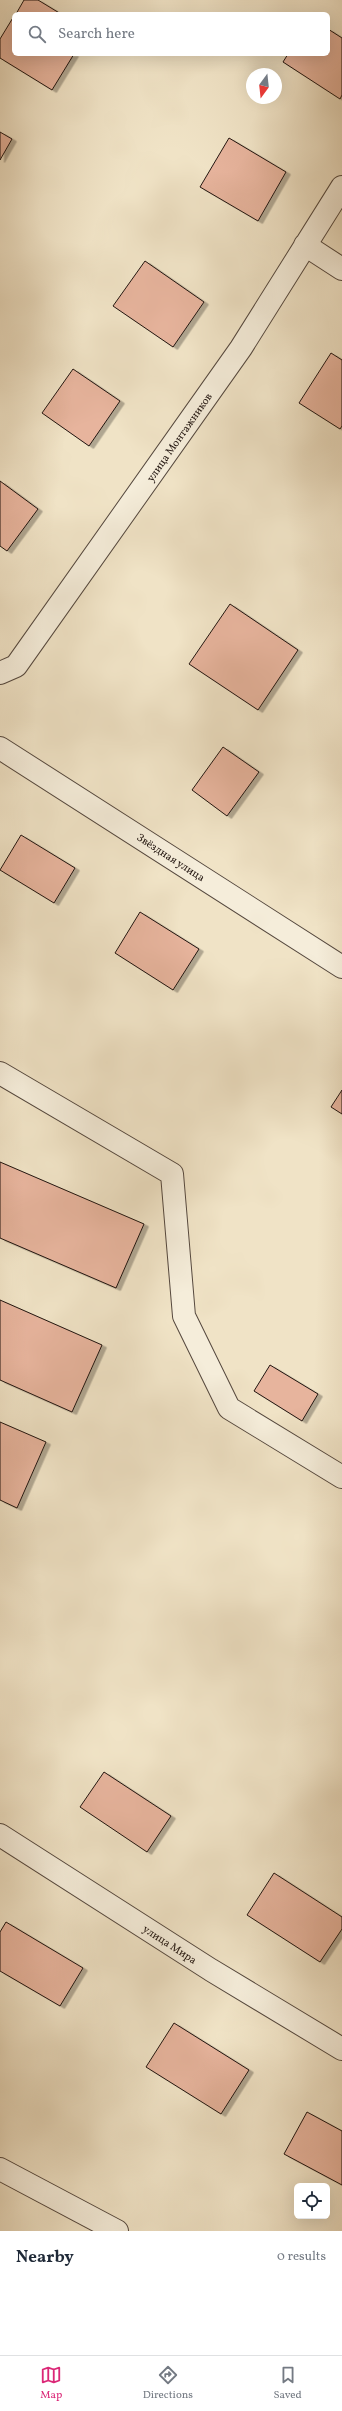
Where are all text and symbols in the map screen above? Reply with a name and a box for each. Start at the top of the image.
search box [12,12,330,56]
icon: search [26,23,48,45]
text: Search here [58,24,135,45]
north arrow [246,68,282,104]
street label: улица Монтажников [144,390,217,485]
street label: Звёздная улица [133,831,208,886]
street label: улица Мира [139,1922,200,1969]
map controls [294,2183,330,2219]
button: locate [294,2183,330,2219]
text: Nearby [16,2246,74,2269]
text: 0 results [277,2248,326,2266]
tab: Map [40,2364,62,2403]
tab: Directions [143,2364,193,2403]
tab: Saved [273,2364,302,2403]

